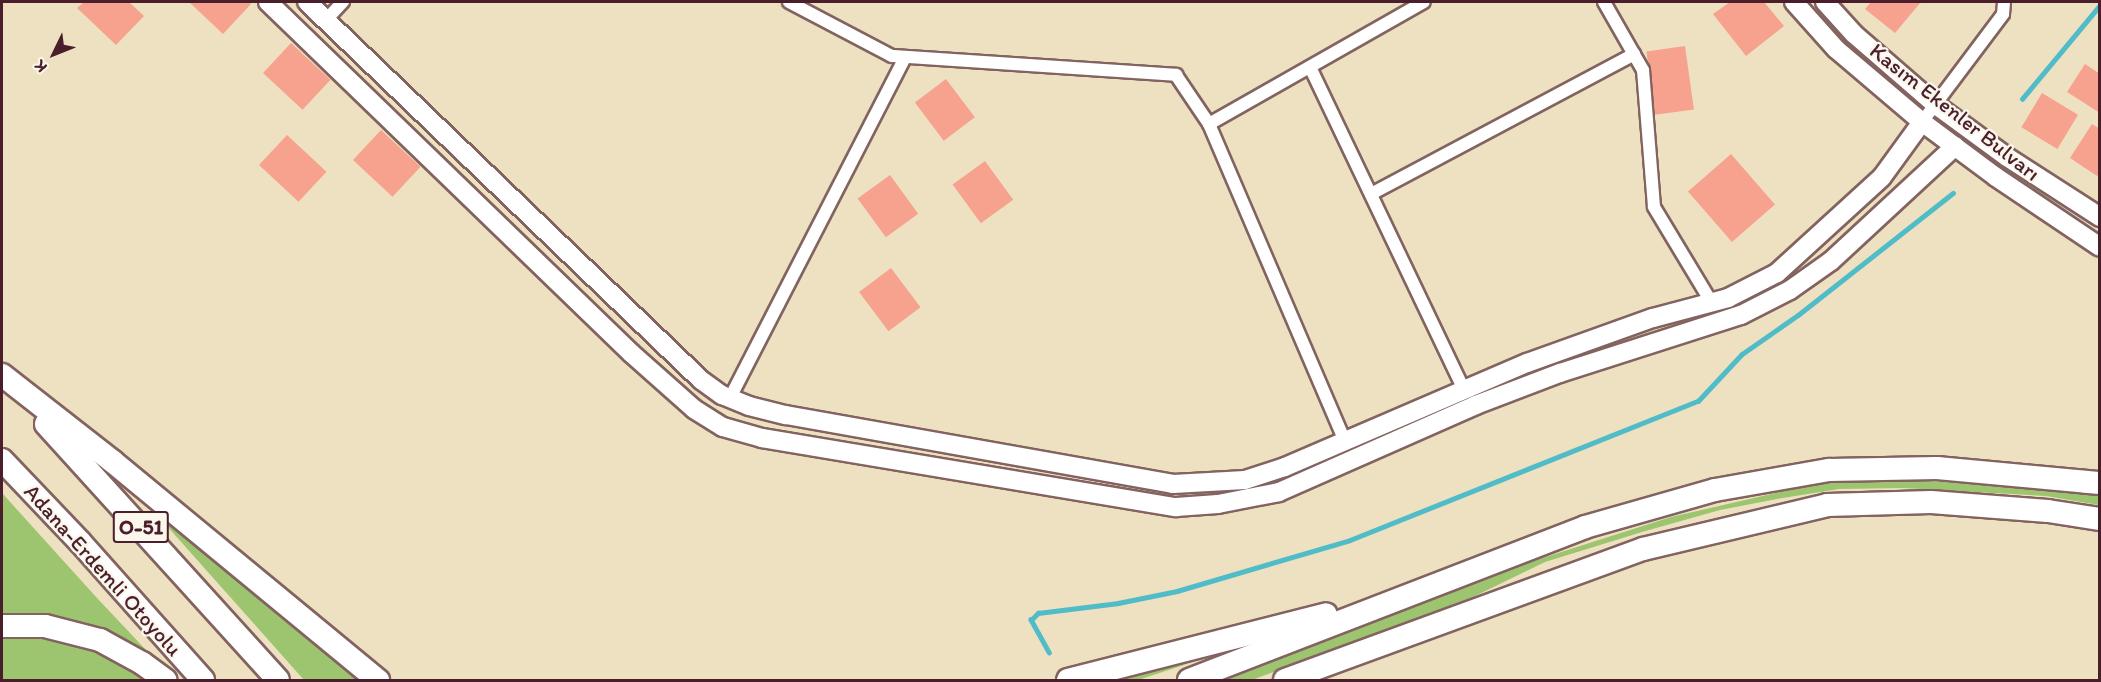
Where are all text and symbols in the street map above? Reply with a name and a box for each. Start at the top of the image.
north arrow [24,24,84,84]
street label: Kasım Ekenler Bulvarı [1865,37,2045,187]
text: K [30,56,51,77]
street label: Adana-Erdemli Otoyolu [19,478,187,662]
road number: O-51 [112,509,170,545]

